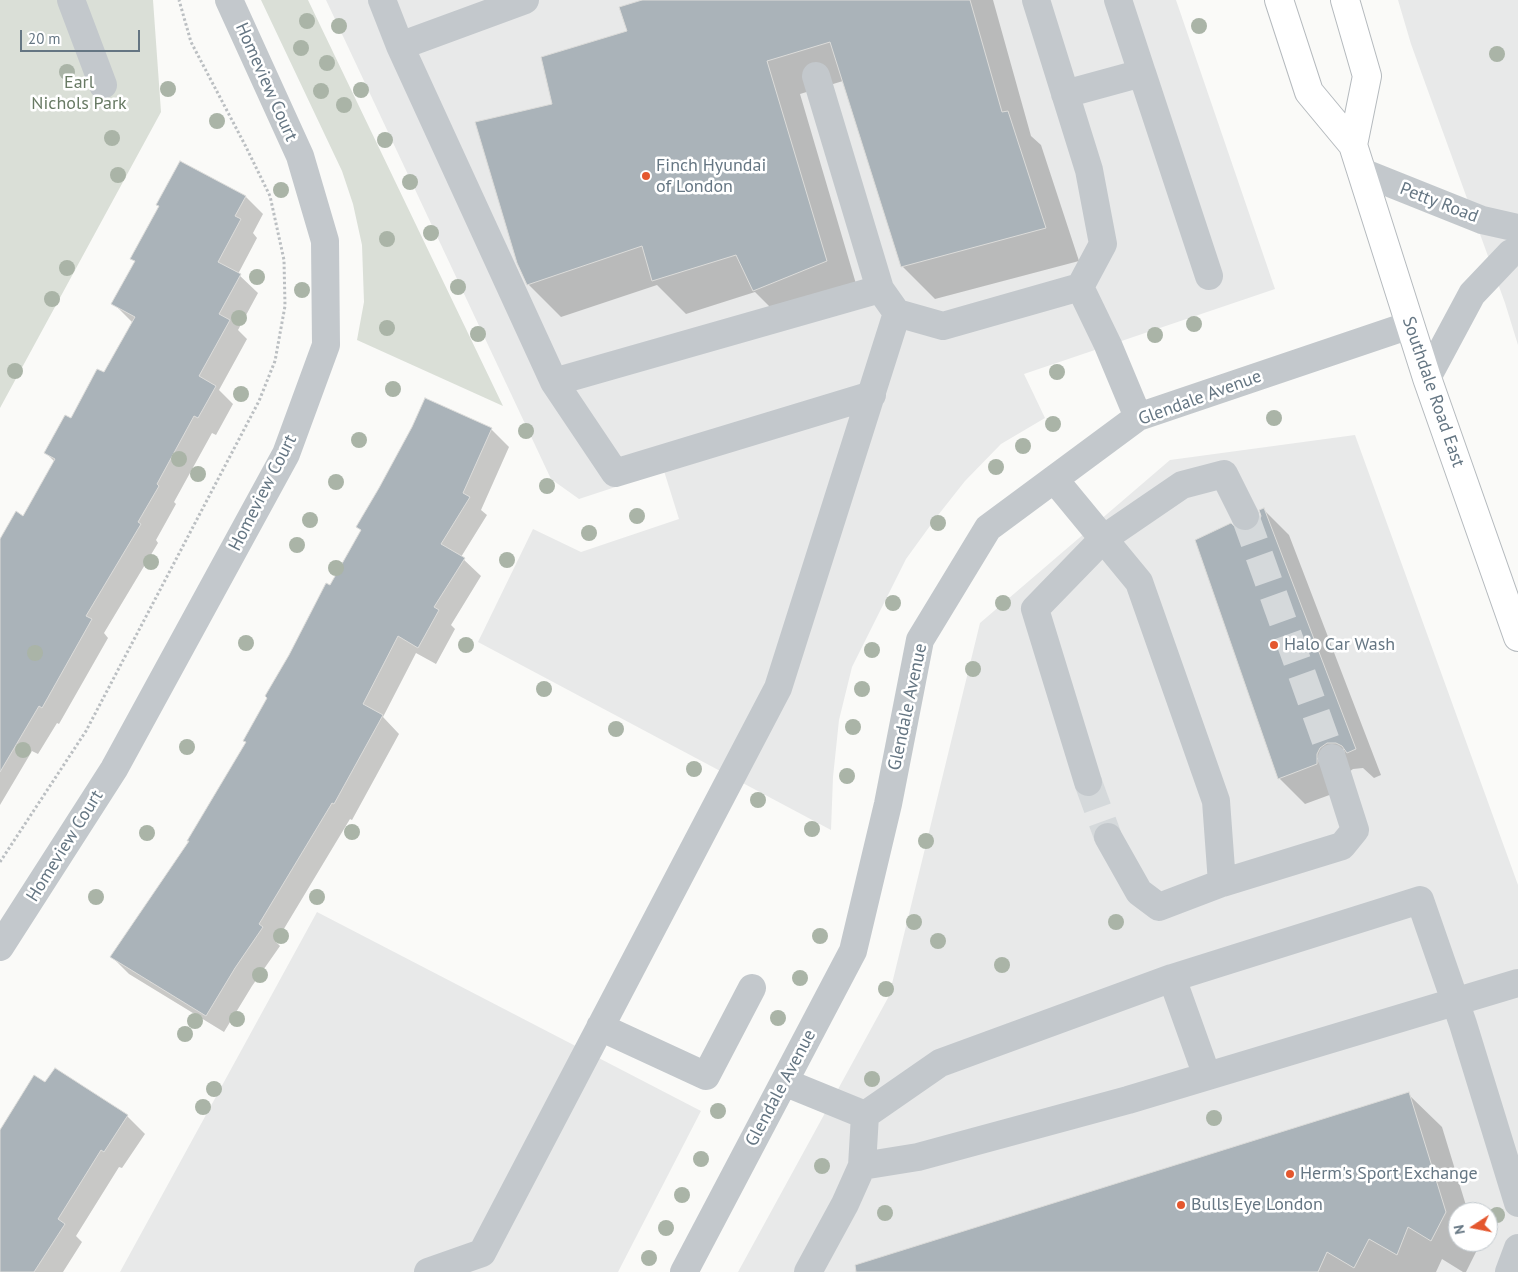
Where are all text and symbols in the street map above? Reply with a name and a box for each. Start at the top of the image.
street label: Homeview Court [230,19,302,145]
scale bar [22,20,142,52]
text: 20 m [28,29,61,48]
park label: Earl Nichols Park [31,72,127,115]
place label: Finch Hyundai of London [656,155,766,198]
marker: Finch Hyundai of London [640,170,652,182]
street label: Petty Road [1397,178,1481,228]
street label: Southdale Road East [1397,314,1469,470]
street label: Glendale Avenue [1136,366,1264,430]
street label: Homeview Court [224,431,302,555]
place label: Halo Car Wash [1284,634,1395,656]
marker: Halo Car Wash [1268,639,1280,651]
street label: Glendale Avenue [884,642,932,772]
street label: Homeview Court [22,786,108,906]
street label: Glendale Avenue [741,1026,821,1150]
place label: Herm's Sport Exchange [1300,1163,1478,1185]
marker: Herm's Sport Exchange [1284,1168,1296,1180]
place label: Bulls Eye London [1191,1194,1323,1216]
marker: Bulls Eye London [1175,1199,1187,1211]
north arrow [1448,1202,1498,1252]
text: N [1450,1223,1469,1236]

